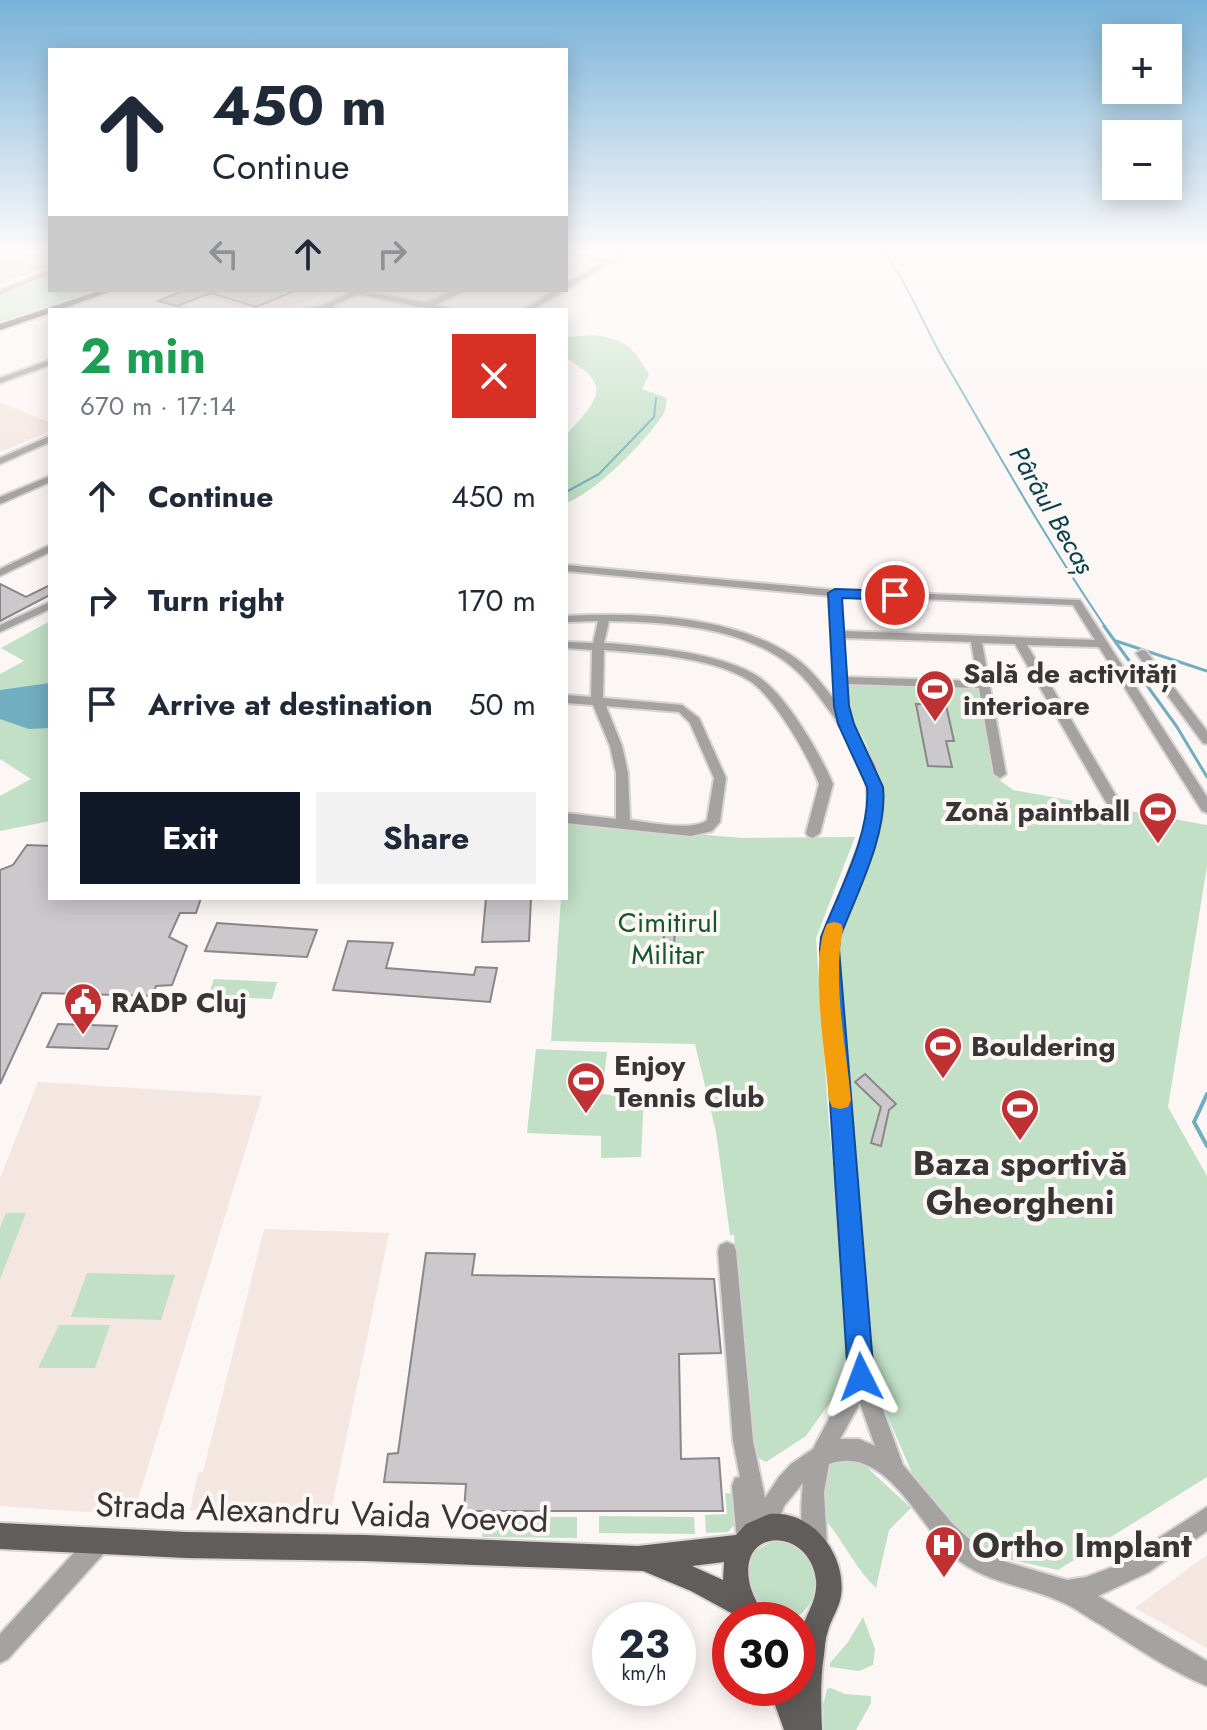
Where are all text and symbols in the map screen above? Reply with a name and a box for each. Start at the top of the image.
map controls [1102,24,1182,200]
button: + [1102,24,1182,104]
text: 450 m [212,65,387,146]
icon: ahead [80,80,184,184]
button: − [1102,120,1182,200]
text: Continue [212,140,350,192]
icon: left [202,232,246,276]
icon: ahead [286,232,330,276]
icon: right [370,232,414,276]
text: 2 min [80,322,206,391]
button: close [452,334,536,418]
text: 670 m · 17:14 [80,387,236,425]
water label: Pârâul Becaș [1000,439,1104,582]
icon: ahead [80,474,124,518]
text: Continue [148,475,274,518]
text: 450 m [451,475,536,518]
pin [861,561,929,629]
icon: arrive [873,573,917,617]
icon: right [80,578,124,622]
text: Turn right [148,579,284,622]
text: 170 m [456,579,536,622]
place label: Sală de activități interioare [963,653,1177,726]
sports icon: Sală de activități interioare [914,668,956,723]
icon: arrive [80,682,124,726]
text: Arrive at destination [148,683,433,726]
text: 50 m [469,683,536,726]
sports icon: Zonă paintball [1137,790,1179,845]
place label: Zonă paintball [945,791,1130,832]
button: Exit [80,792,300,884]
button: Share [316,792,536,884]
park label: Cimitirul Militar [618,902,718,975]
public building icon: RADP Cluj [62,981,104,1036]
place label: RADP Cluj [111,982,247,1023]
sports icon: Bouldering [922,1025,964,1080]
place label: Bouldering [971,1026,1116,1067]
place label: Enjoy Tennis Club [614,1045,765,1118]
sports icon: Enjoy Tennis Club [565,1060,607,1115]
sports icon: Baza sportivă Gheorgheni [999,1087,1041,1142]
place label: Baza sportivă Gheorgheni [913,1139,1127,1227]
position arrow [819,1335,903,1419]
street label: Strada Alexandru Vaida Voevod [95,1480,549,1545]
place label: Ortho Implant [972,1521,1192,1570]
hospital icon: Ortho Implant [923,1524,965,1579]
speed limit sign: 30 [712,1602,816,1706]
text: 23 [618,1615,670,1673]
text: km/h [621,1659,667,1688]

